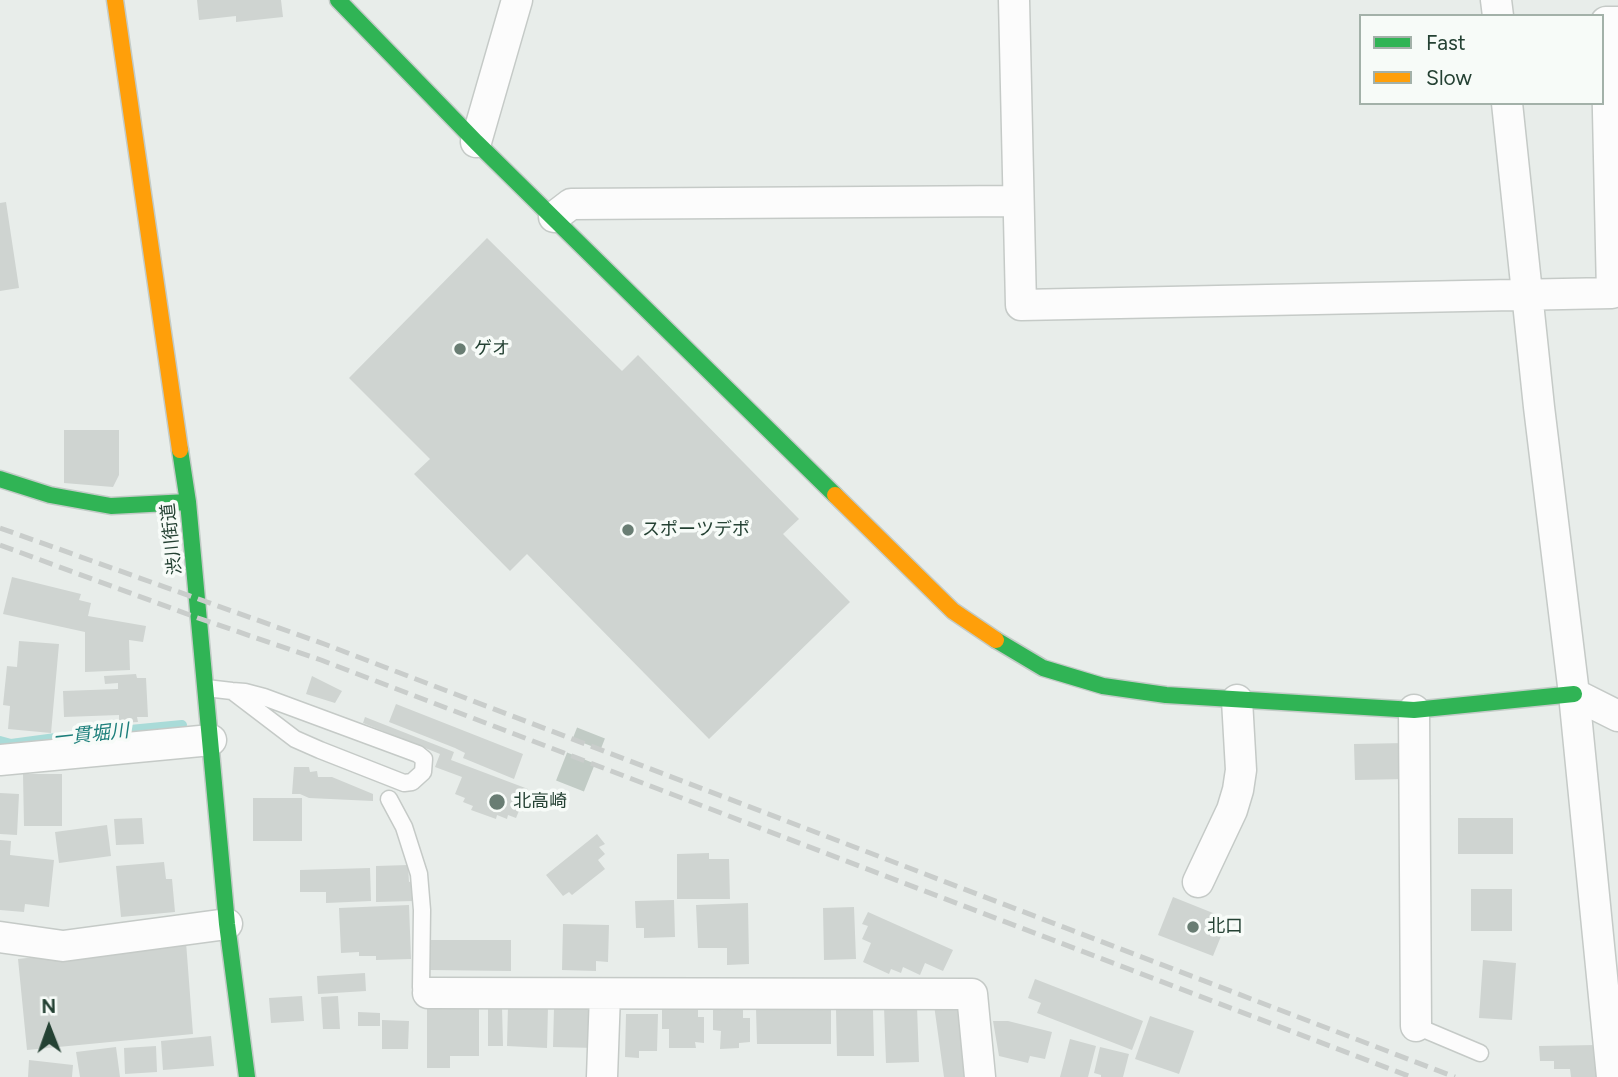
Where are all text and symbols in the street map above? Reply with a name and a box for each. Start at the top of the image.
legend [1359,14,1604,105]
text: Fast [1426,30,1466,55]
text: Slow [1426,65,1472,90]
place label: ゲオ [474,338,510,360]
marker: ゲオ [452,341,468,357]
street label: 渋川街道 [157,502,187,576]
place label: スポーツデポ [642,519,750,541]
marker: スポーツデポ [620,522,636,538]
water label: 一貫堀川 [52,720,130,750]
place label: 北高崎 [513,791,567,813]
marker: 北高崎 [487,792,507,812]
place label: 北口 [1207,916,1243,938]
marker: 北口 [1185,919,1201,935]
north arrow [14,993,84,1063]
text: N [41,995,56,1018]

